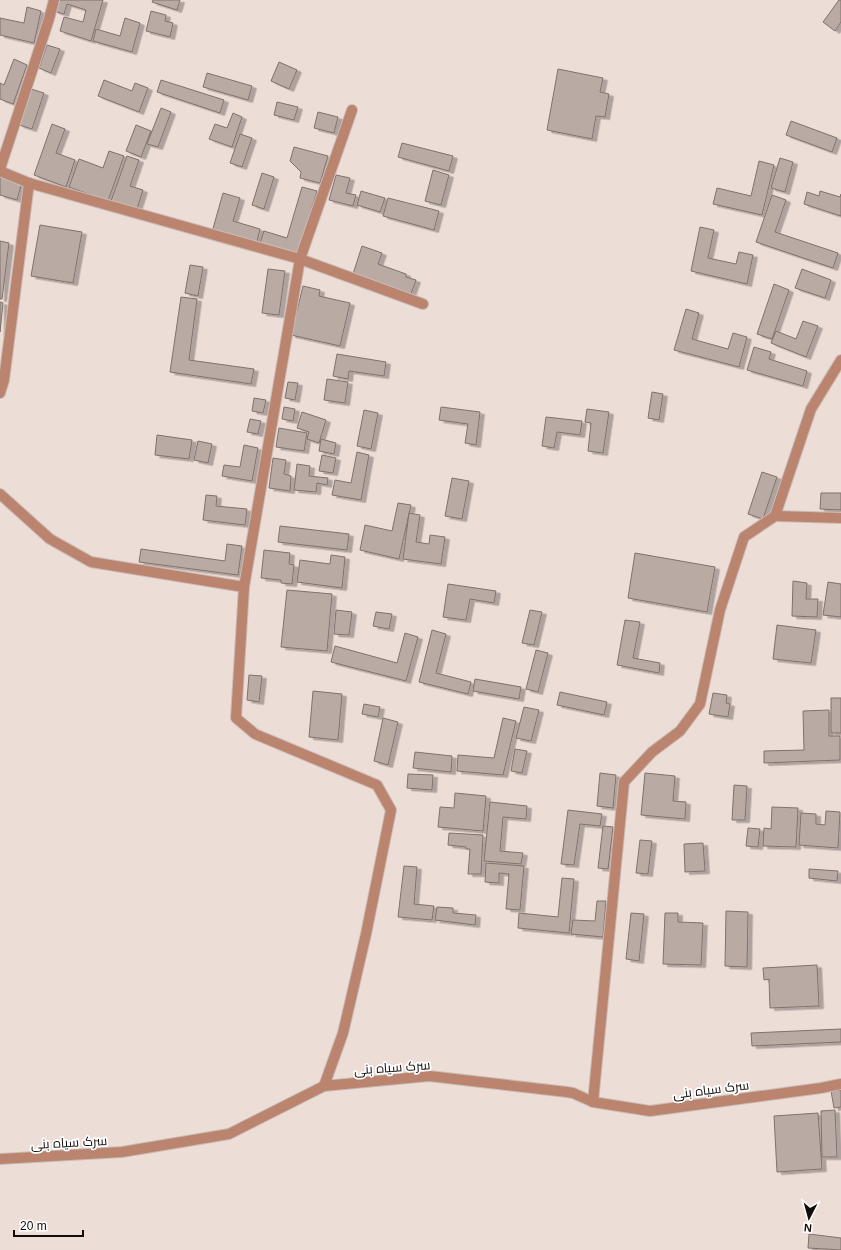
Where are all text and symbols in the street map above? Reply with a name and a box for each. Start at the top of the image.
street label: سرک سیاه بنی [353,1057,431,1078]
street label: سرک سیاه بنی [672,1077,750,1102]
street label: سرک سیاه بنی [30,1133,108,1152]
north arrow [789,1198,829,1238]
scale bar [14,1212,83,1238]
text: 20 m [20,1219,47,1233]
text: N [803,1222,813,1234]

